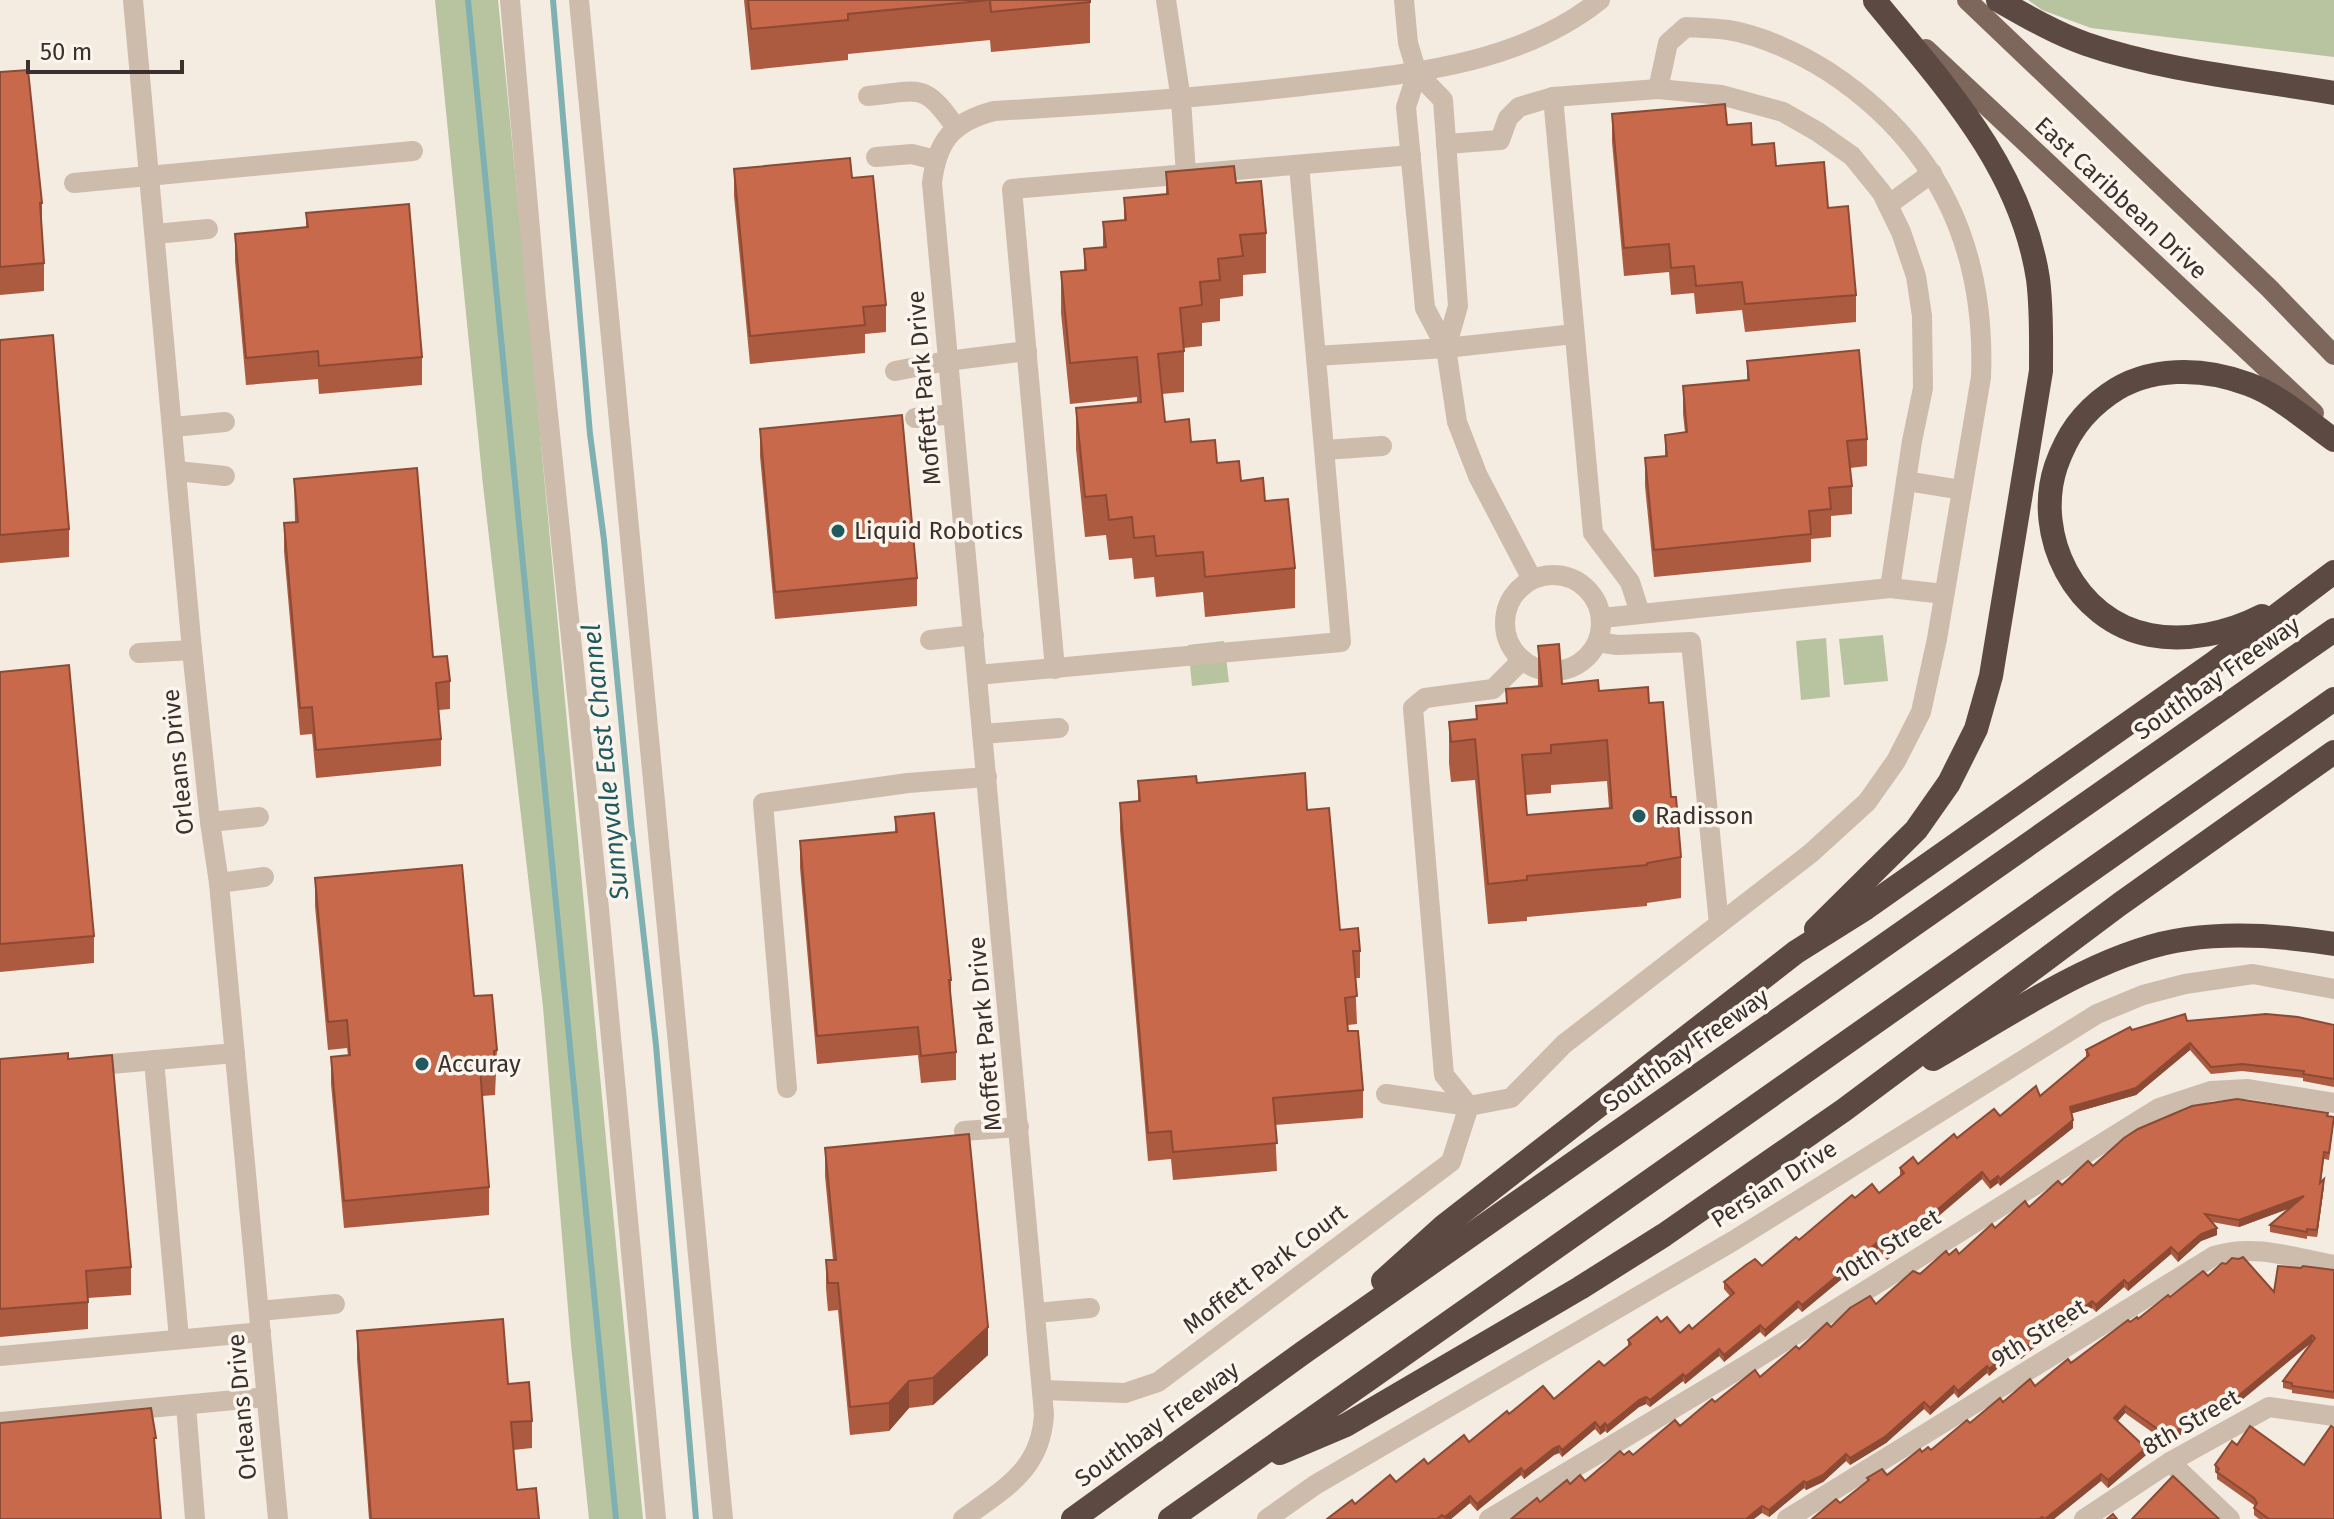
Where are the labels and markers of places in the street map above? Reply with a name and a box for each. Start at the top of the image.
place label: Liquid Robotics [854,517,1023,545]
marker: Liquid Robotics [829,522,847,540]
place label: Radisson [1655,802,1754,830]
marker: Radisson [1630,807,1648,825]
place label: Accuray [438,1050,521,1078]
marker: Accuray [413,1055,431,1073]

